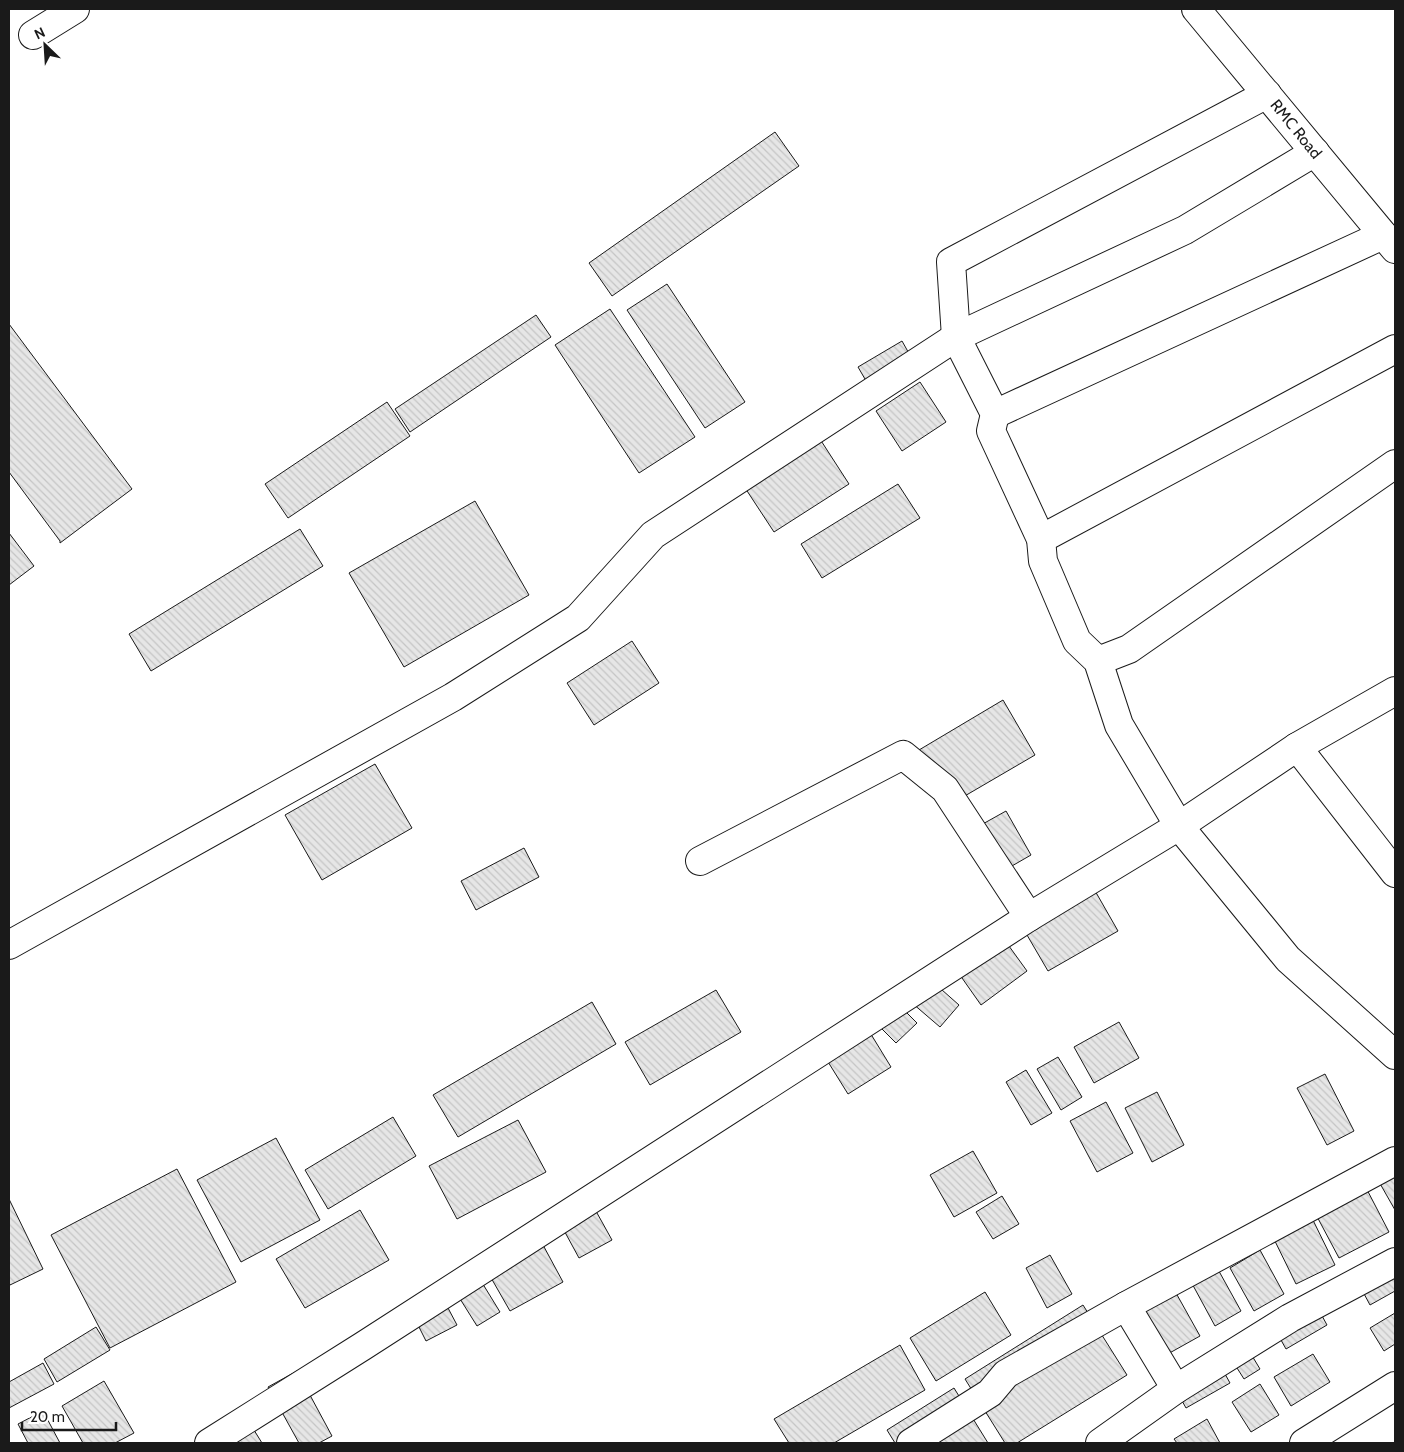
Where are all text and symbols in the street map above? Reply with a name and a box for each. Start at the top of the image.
north arrow [20,20,70,70]
text: N [31,23,48,43]
street label: RMC Road [1266,96,1326,162]
scale bar [22,1400,116,1432]
text: 20 m [30,1408,65,1426]

